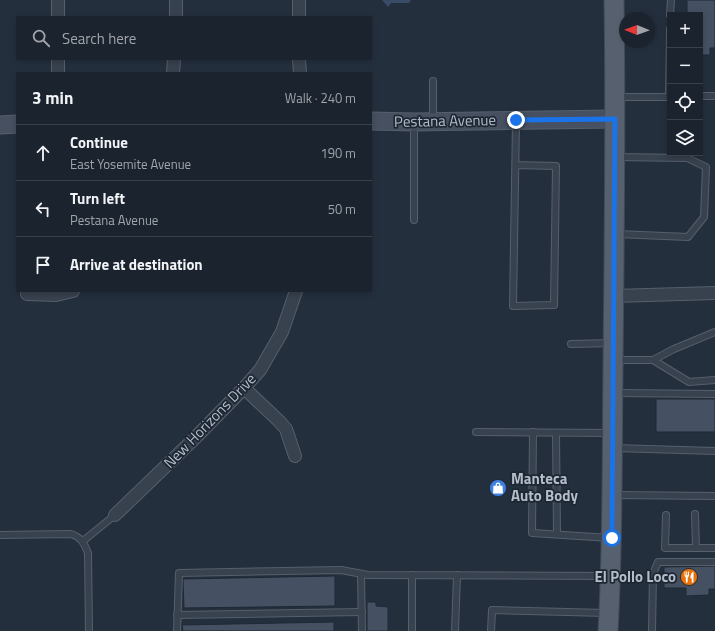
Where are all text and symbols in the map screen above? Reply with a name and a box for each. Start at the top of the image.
north arrow [619,12,655,48]
map controls [667,12,703,156]
button: + [667,12,703,48]
search box [16,16,372,60]
icon: search [30,27,52,49]
text: Search here [62,27,136,50]
button: − [667,48,703,84]
button: locate [667,84,703,120]
text: 3 min [32,85,73,111]
text: Walk · 240 m [285,88,356,108]
street label: Pestana Avenue [394,108,496,133]
route end [507,111,525,129]
button: layers [667,120,703,156]
text: Continue [70,131,128,154]
icon: ahead [32,142,54,164]
text: 190 m [320,143,356,163]
text: East Yosemite Avenue [70,154,191,174]
text: Turn left [70,187,125,210]
icon: left [32,198,54,220]
text: 50 m [328,199,356,219]
text: Pestana Avenue [70,210,158,230]
text: Arrive at destination [70,253,203,276]
icon: arrive [32,254,54,276]
street label: New Horizons Drive [158,368,261,473]
place label: Manteca Auto Body [511,467,578,507]
shop icon: Manteca Auto Body [488,478,508,498]
route start [603,529,621,547]
place label: El Pollo Loco [594,565,676,588]
restaurant icon: El Pollo Loco [679,567,699,587]

